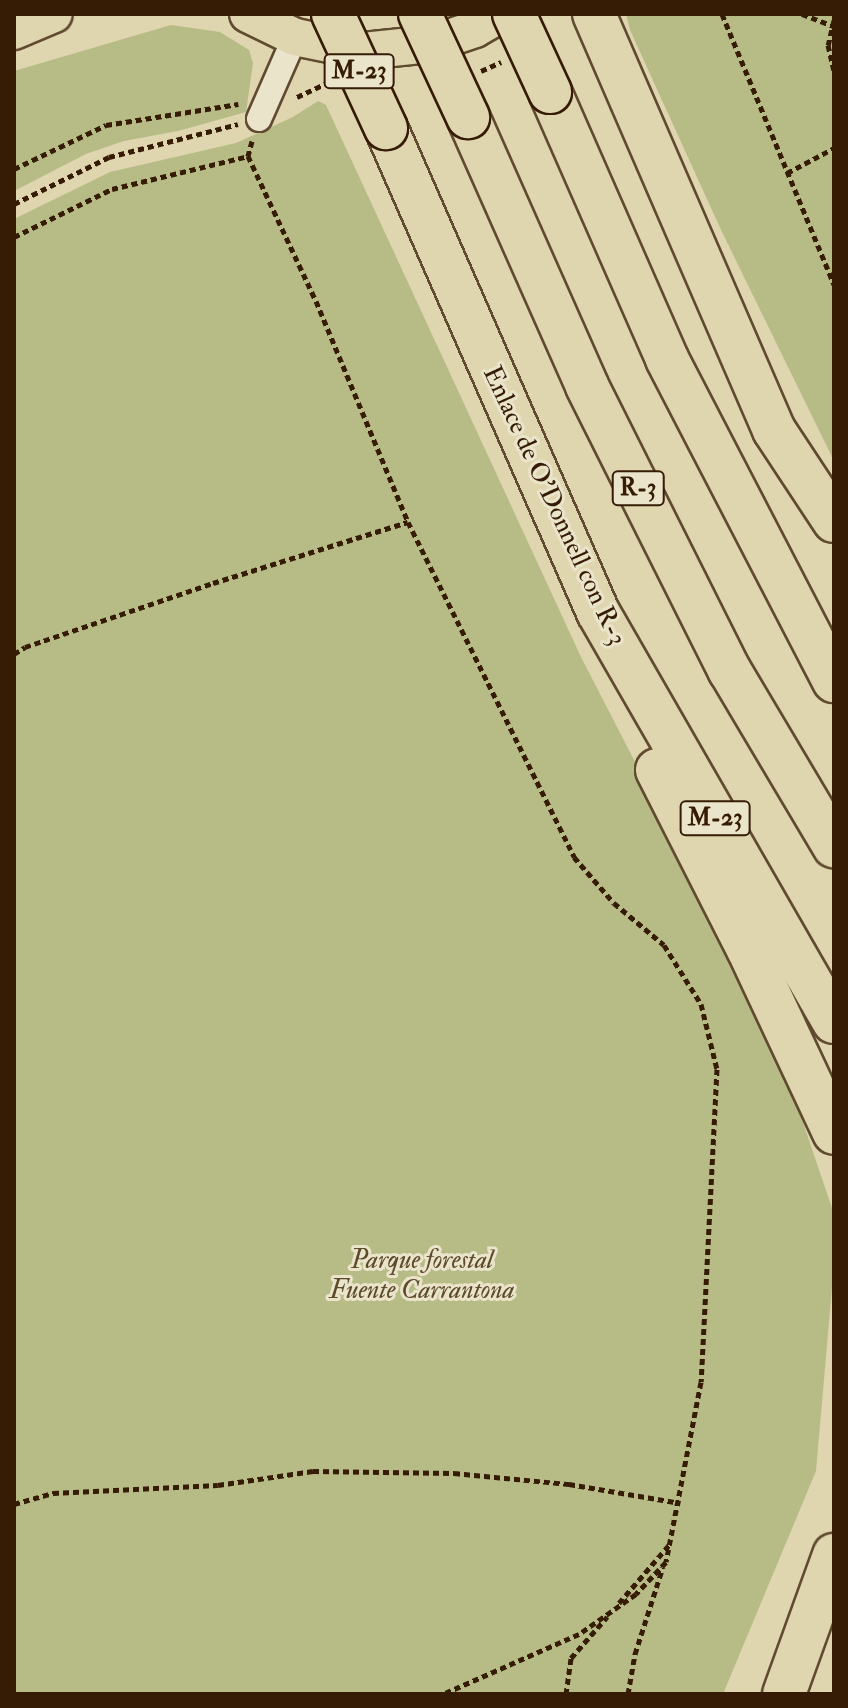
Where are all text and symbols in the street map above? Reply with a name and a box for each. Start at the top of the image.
road number: M-23 [323,51,395,91]
street label: Enlace de O'Donnell con R-3 [475,361,633,651]
road number: R-3 [610,468,666,508]
road number: M-23 [679,798,751,838]
park label: Parque forestal Fuente Carrantona [329,1245,515,1306]

